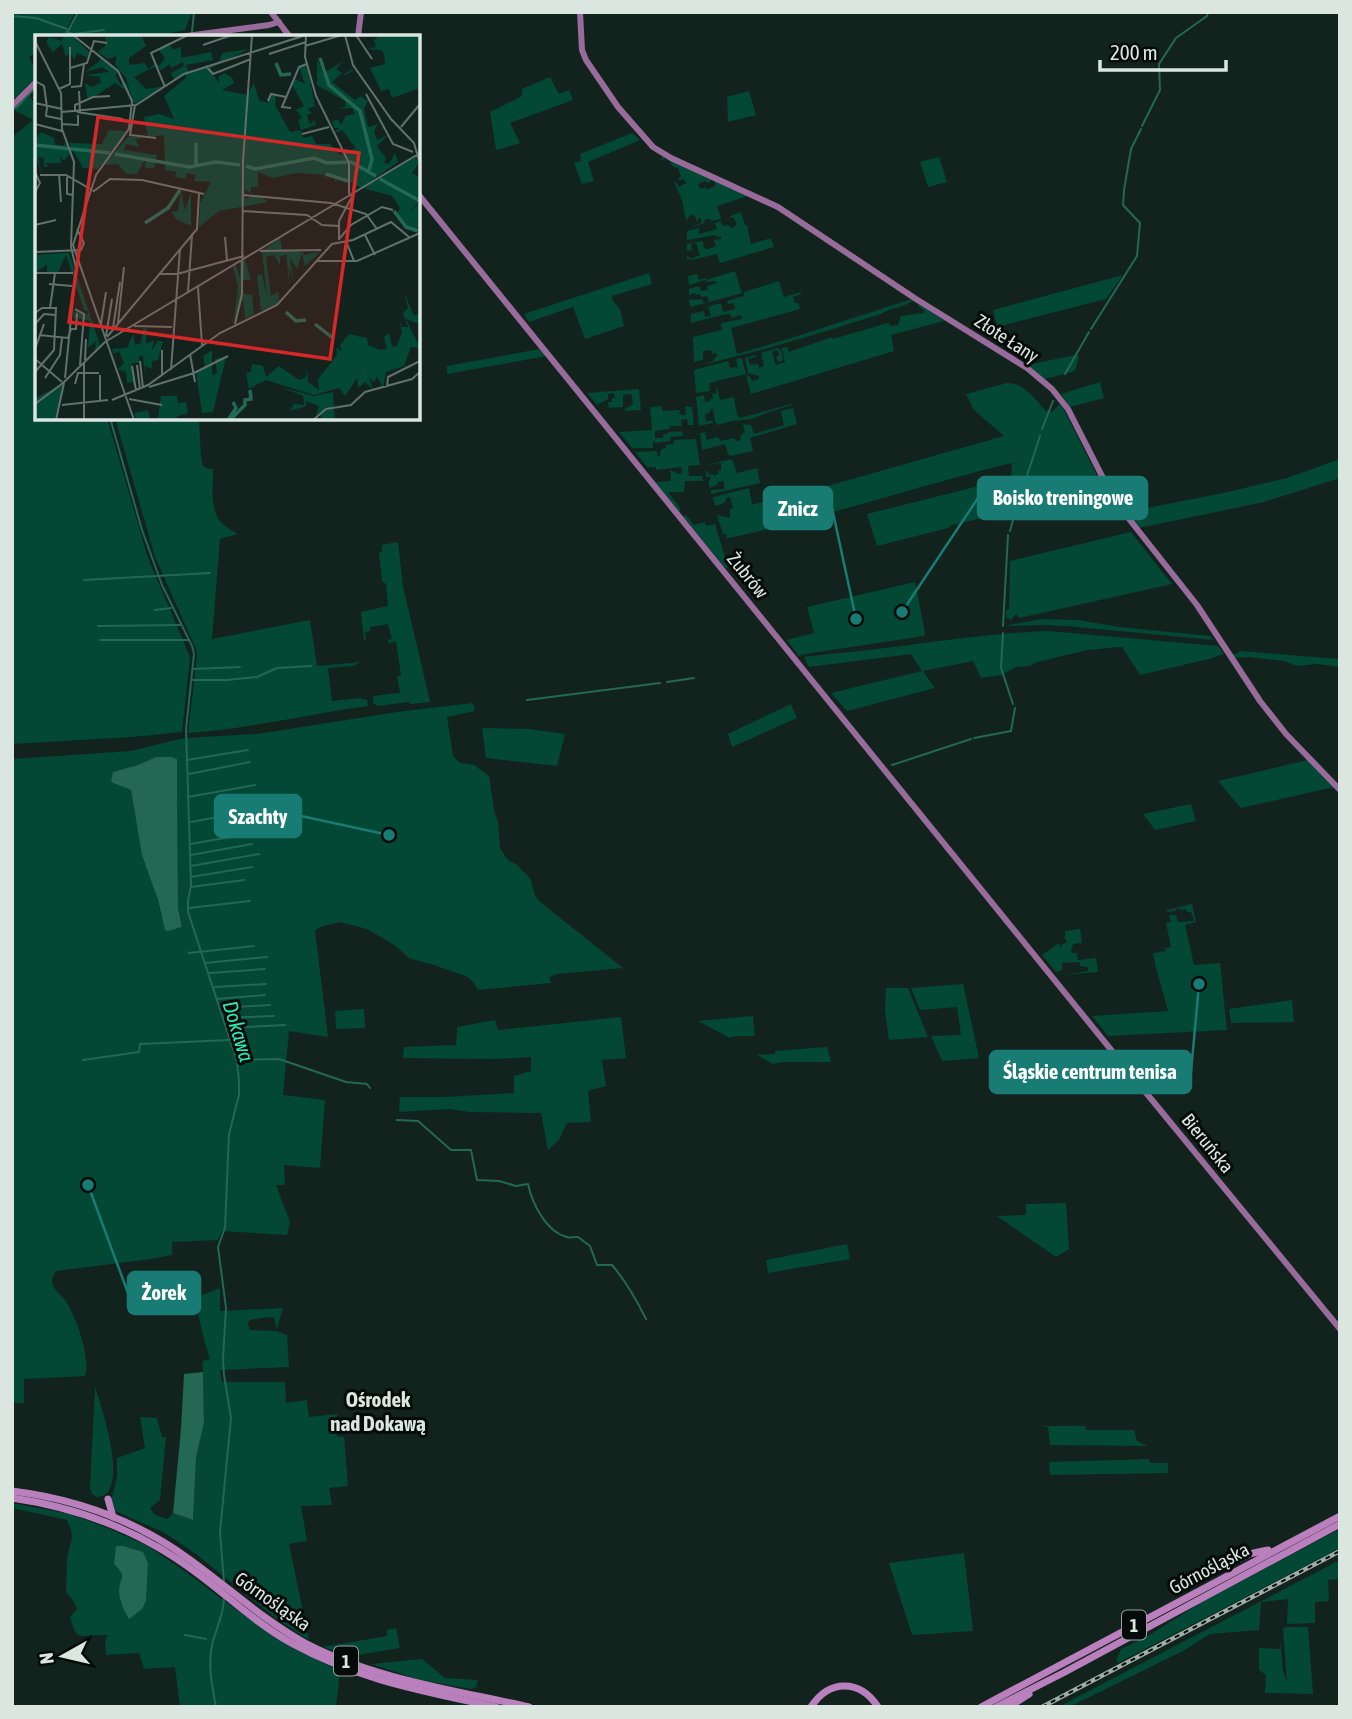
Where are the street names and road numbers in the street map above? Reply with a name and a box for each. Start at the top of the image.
street label: Złote Łany [971,309,1043,367]
street label: Żubrów [723,548,773,603]
street label: Bieruńska [1177,1109,1239,1177]
street label: Górnośląska [1165,1538,1253,1598]
street label: Górnośląska [231,1567,315,1635]
road number: 1 [1122,1610,1146,1640]
road number: 1 [334,1646,358,1676]

